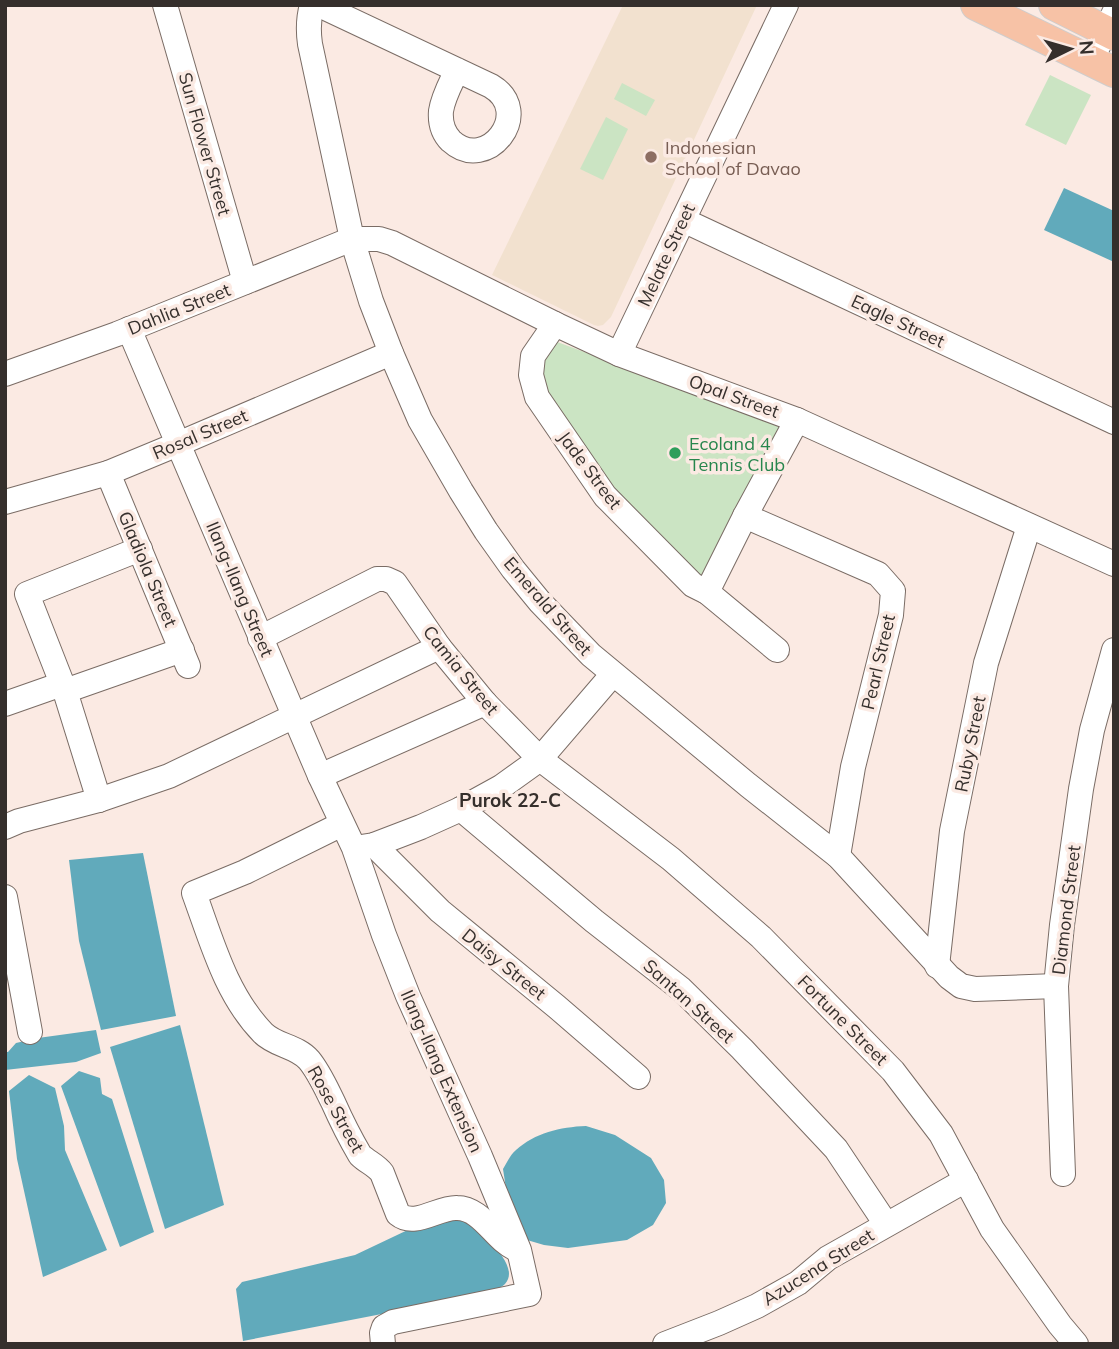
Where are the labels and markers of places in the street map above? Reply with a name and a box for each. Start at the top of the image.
place label: Indonesian School of Davao [665,136,801,180]
marker: Indonesian School of Davao [643,149,659,165]
place label: Ecoland 4 Tennis Club [689,432,785,476]
marker: Ecoland 4 Tennis Club [667,445,683,461]

